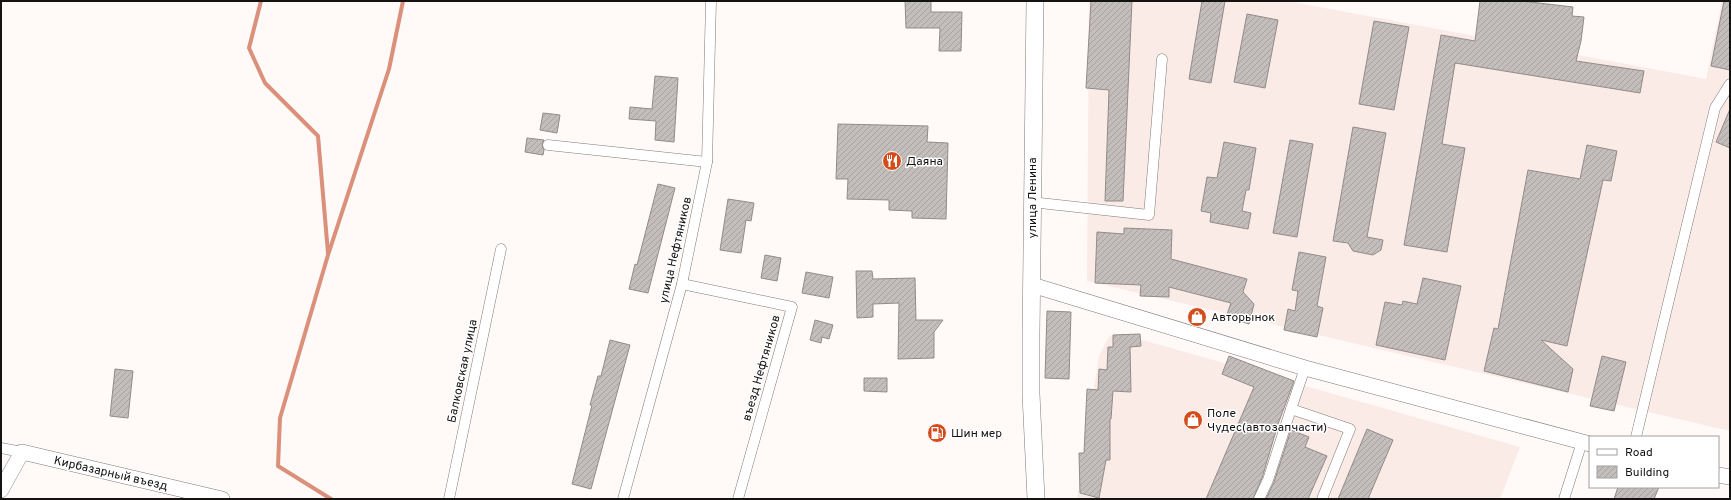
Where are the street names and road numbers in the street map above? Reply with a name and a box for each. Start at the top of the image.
street label: улица Ленина [1025,158,1041,238]
street label: улица Нефтяников [656,195,696,305]
street label: въезд Нефтяников [739,313,785,423]
street label: Балковская улица [444,318,482,424]
street label: Кирбазарный въезд [52,453,169,495]

